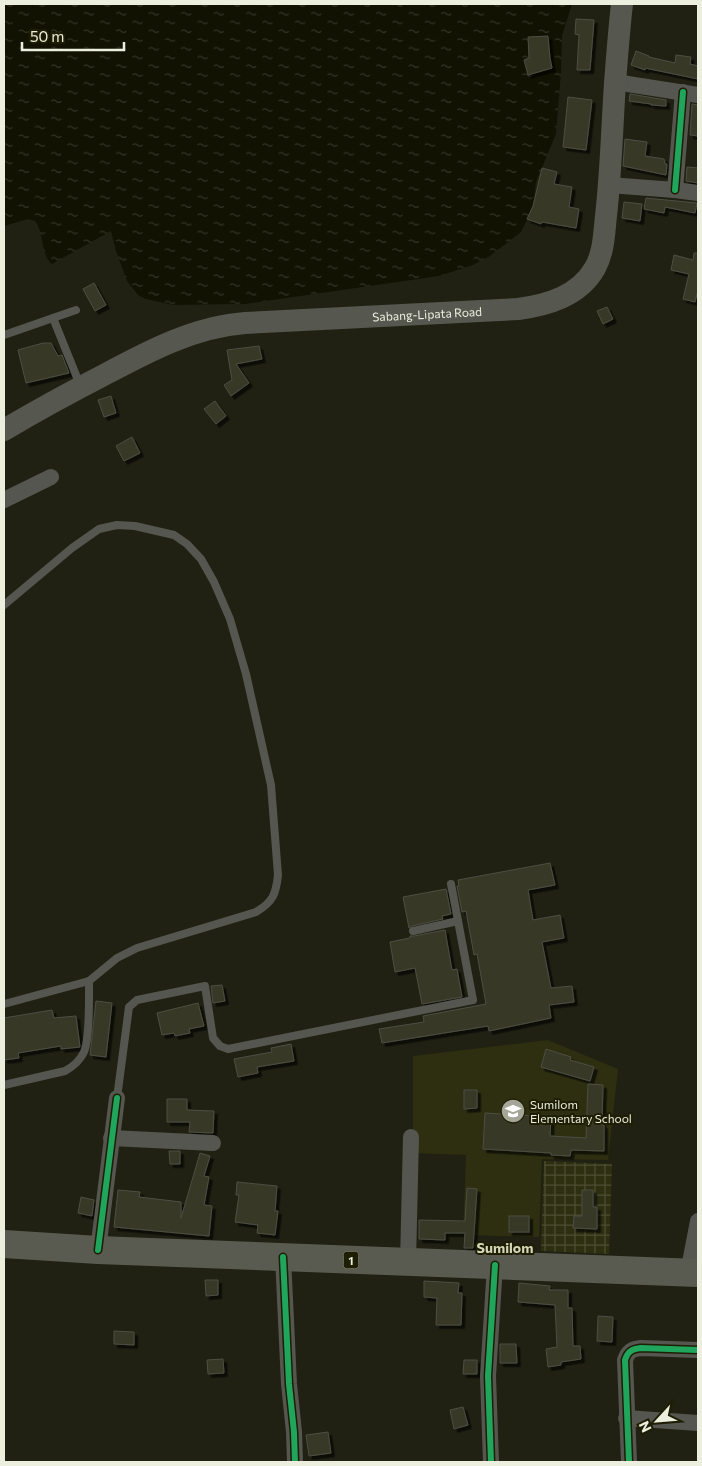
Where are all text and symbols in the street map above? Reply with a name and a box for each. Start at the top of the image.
scale bar [22,20,125,52]
text: 50 m [30,27,64,45]
street label: Sabang-Lipata Road [372,304,482,323]
place label: Sumilom Elementary School [530,1097,632,1125]
school or university icon: Sumilom Elementary School [500,1098,526,1124]
district label: Sumilom [477,1239,533,1256]
road number: 1 [344,1252,358,1268]
north arrow [632,1396,682,1446]
text: N [635,1418,655,1435]

